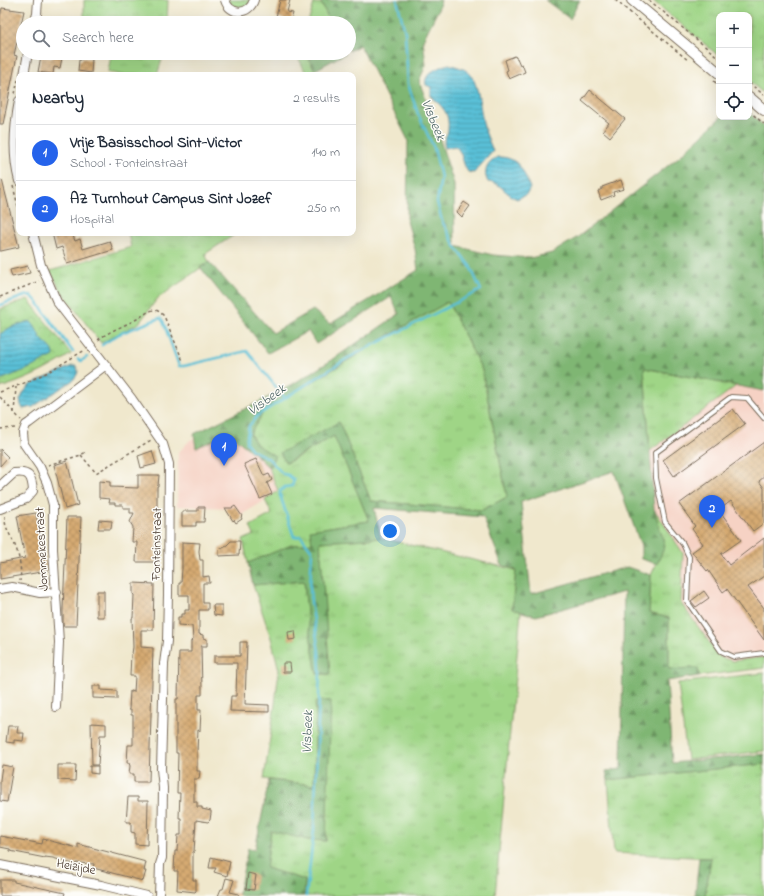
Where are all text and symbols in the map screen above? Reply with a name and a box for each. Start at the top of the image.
map controls [716,12,752,120]
button: + [716,12,752,48]
search box [16,16,356,60]
icon: search [30,27,52,49]
text: Search here [62,27,134,49]
button: − [716,48,752,84]
button: locate [716,84,752,120]
text: Nearby [32,86,84,111]
text: 2 results [293,89,340,108]
water label: Visbeek [415,96,451,145]
text: Vrije Basisschool Sint-Victor [70,132,242,154]
text: 1 [43,143,47,162]
text: 140 m [312,143,340,162]
text: School · Fonteinstraat [70,154,188,173]
text: AZ Turnhout Campus Sint Jozef [70,188,272,210]
text: 2 [42,199,48,218]
text: 250 m [307,199,340,218]
text: Hospital [70,210,114,229]
water label: Visbeek [243,378,291,421]
pin: 1 [211,433,237,466]
pin: 2 [699,495,725,528]
street label: Jommekestraat [30,506,54,591]
street label: Fonteinstraat [147,507,167,582]
your location [380,521,400,541]
water label: Visbeek [297,709,319,754]
street label: Heizijde [55,854,97,880]

